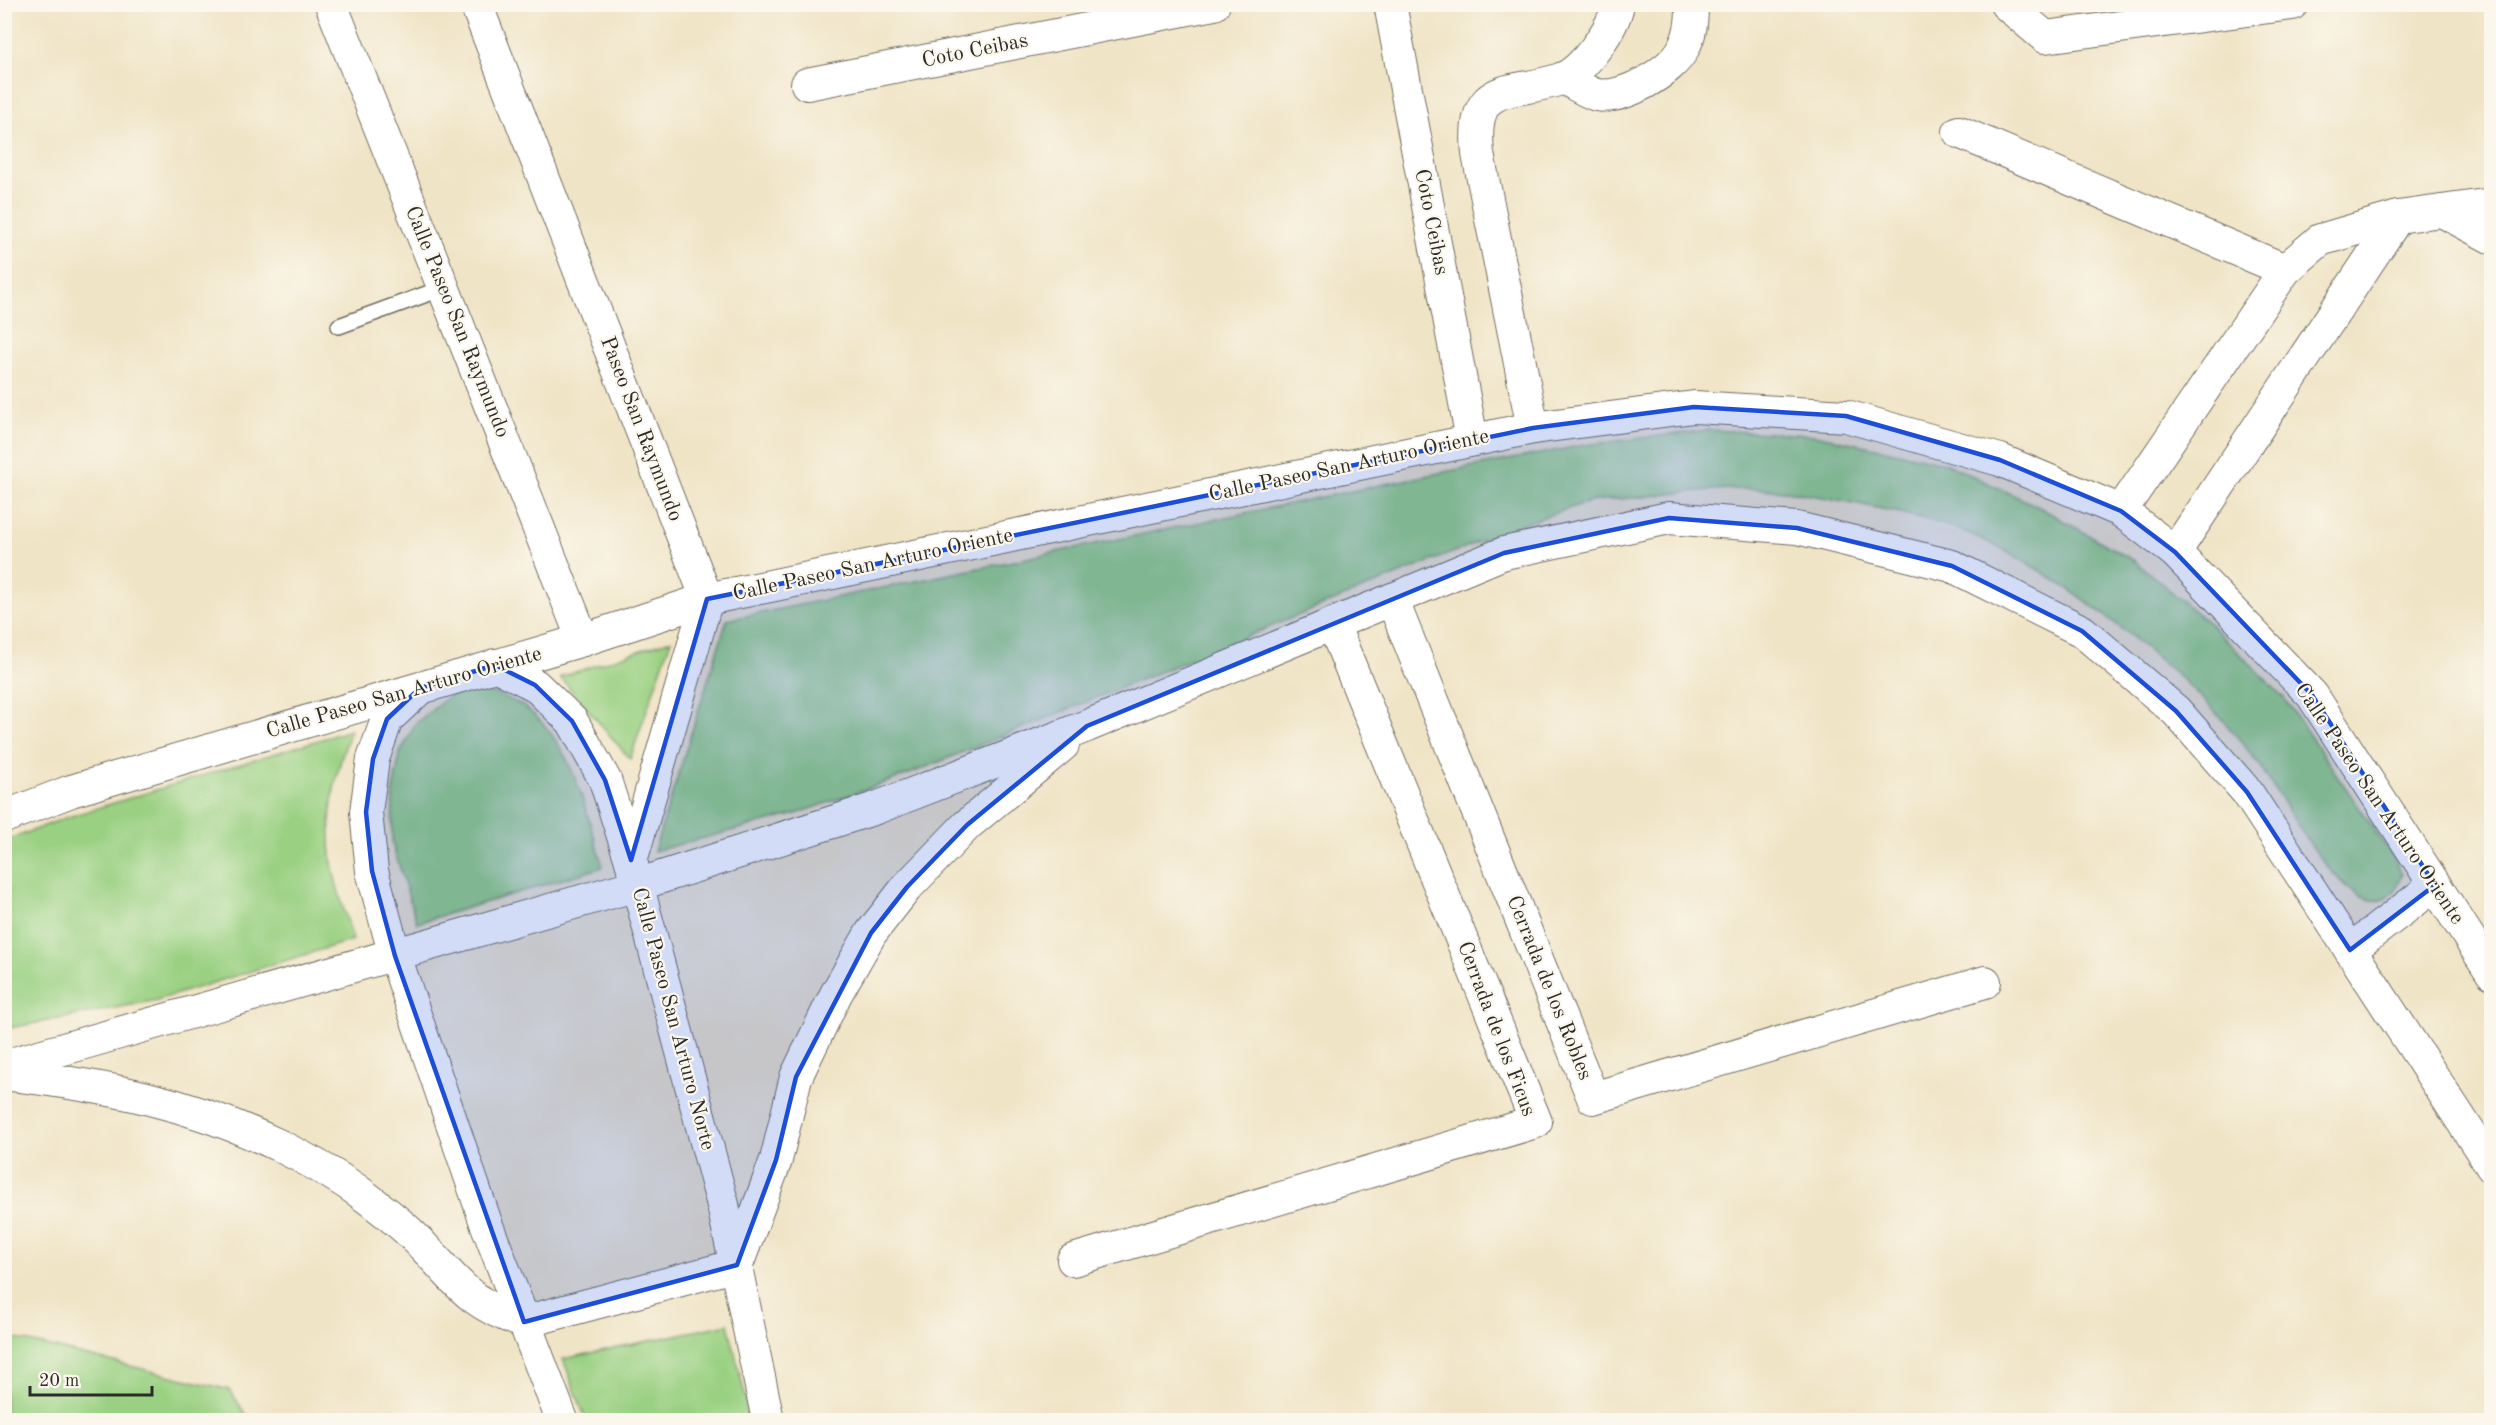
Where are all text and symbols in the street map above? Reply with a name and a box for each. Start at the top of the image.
street label: Coto Ceibas [920,30,1030,72]
street label: Coto Ceibas [1410,167,1452,277]
street label: Calle Paseo San Raymundo [401,203,513,441]
street label: Paseo San Raymundo [596,334,686,524]
street label: Calle Paseo San Arturo Oriente [1207,426,1491,506]
street label: Calle Paseo San Arturo Oriente [731,525,1015,605]
street label: Calle Paseo San Arturo Oriente [264,644,544,742]
street label: Calle Paseo San Arturo Oriente [2290,680,2468,928]
street label: Calle Paseo San Arturo Norte [628,885,718,1153]
street label: Cerrada de los Robles [1502,893,1596,1083]
street label: Cerrada de los Ficus [1453,939,1539,1119]
scale bar [30,1359,152,1397]
text: 20 m [39,1372,79,1390]

